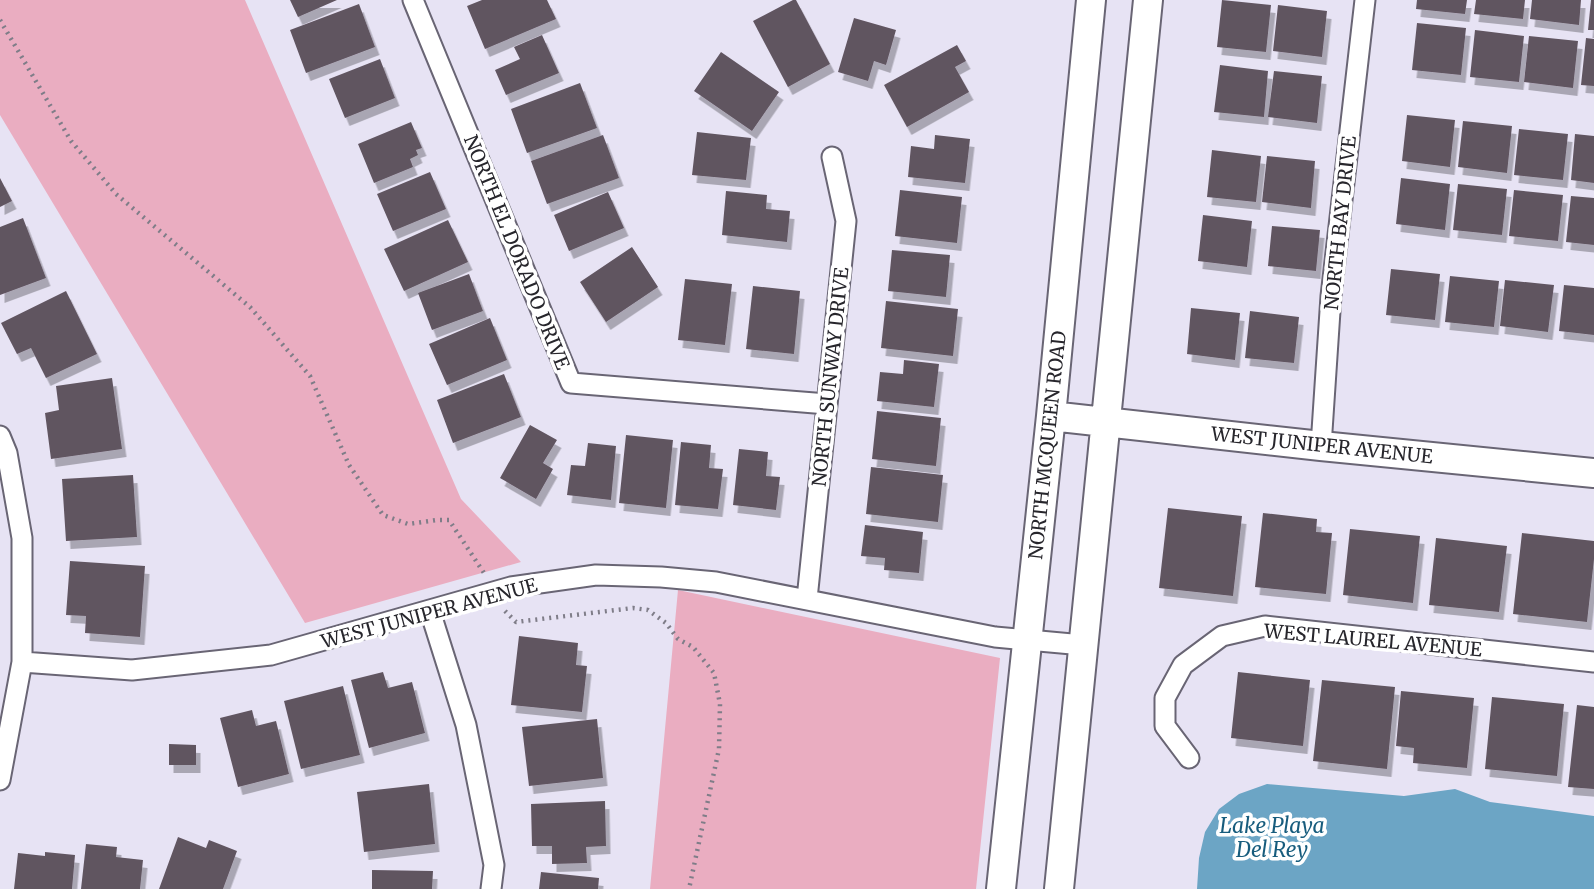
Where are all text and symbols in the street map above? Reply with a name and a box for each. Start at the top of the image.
street label: NORTH EL DORADO DRIVE [459,131,575,373]
street label: NORTH BAY DRIVE [1319,135,1361,311]
street label: NORTH SUNWAY DRIVE [807,266,853,488]
street label: NORTH MCQUEEN ROAD [1023,329,1071,561]
street label: WEST JUNIPER AVENUE [1209,421,1434,469]
street label: WEST JUNIPER AVENUE [317,573,540,654]
street label: WEST LAUREL AVENUE [1262,618,1483,661]
water label: Lake Playa Del Rey [1219,812,1325,863]

